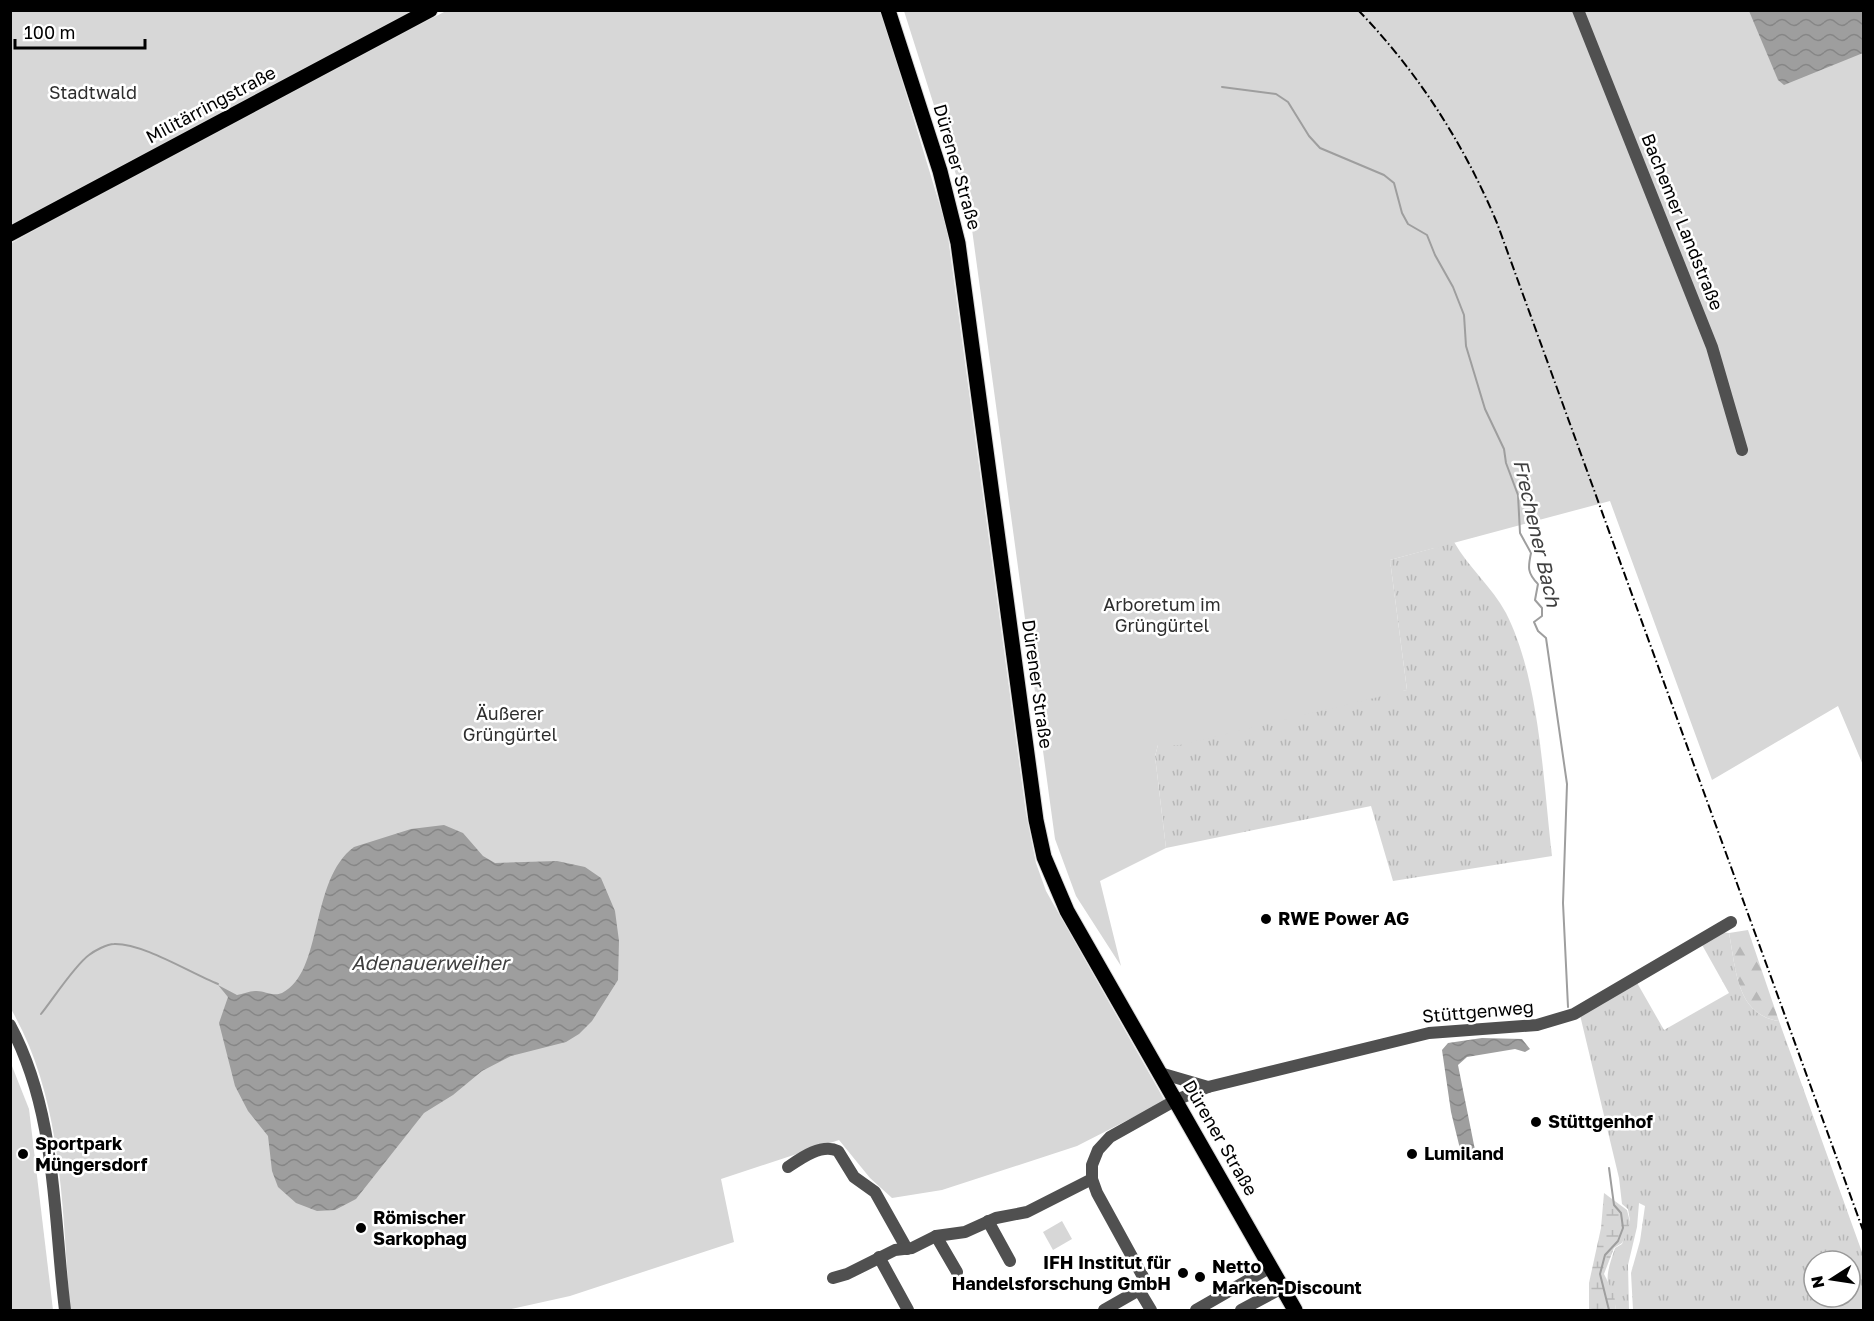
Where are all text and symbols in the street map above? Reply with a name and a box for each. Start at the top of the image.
scale bar [15,12,146,50]
text: 100 m [24,21,75,43]
street label: Militärringstraße [142,61,279,148]
park label: Stadtwald [49,81,137,103]
street label: Dürener Straße [929,101,986,232]
street label: Bachemer Landstraße [1637,130,1728,313]
water label: Frechener Bach [1509,457,1567,609]
park label: Arboretum im Grüngürtel [1103,593,1221,636]
street label: Dürener Straße [1018,618,1058,750]
park label: Äußerer Grüngürtel [463,702,557,745]
place label: RWE Power AG [1278,907,1409,929]
marker: RWE Power AG [1259,912,1273,926]
water label: Adenauerweiher [351,950,512,974]
street label: Stüttgenweg [1421,995,1535,1027]
street label: Dürener Straße [1179,1076,1263,1199]
place label: Stüttgenhof [1548,1110,1653,1132]
marker: Stüttgenhof [1529,1115,1543,1129]
place label: Sportpark Müngersdorf [35,1132,148,1175]
place label: Lumiland [1424,1142,1504,1164]
marker: Sportpark Müngersdorf [16,1147,30,1161]
marker: Lumiland [1405,1147,1419,1161]
place label: Römischer Sarkophag [373,1206,467,1249]
marker: Römischer Sarkophag [354,1221,368,1235]
north arrow [1802,1249,1862,1309]
place label: IFH Institut für Handelsforschung GmbH [952,1251,1171,1294]
place label: Netto Marken-Discount [1212,1255,1362,1298]
marker: IFH Institut für Handelsforschung GmbH [1176,1266,1190,1280]
marker: Netto Marken-Discount [1193,1270,1207,1284]
text: N [1806,1274,1828,1290]

